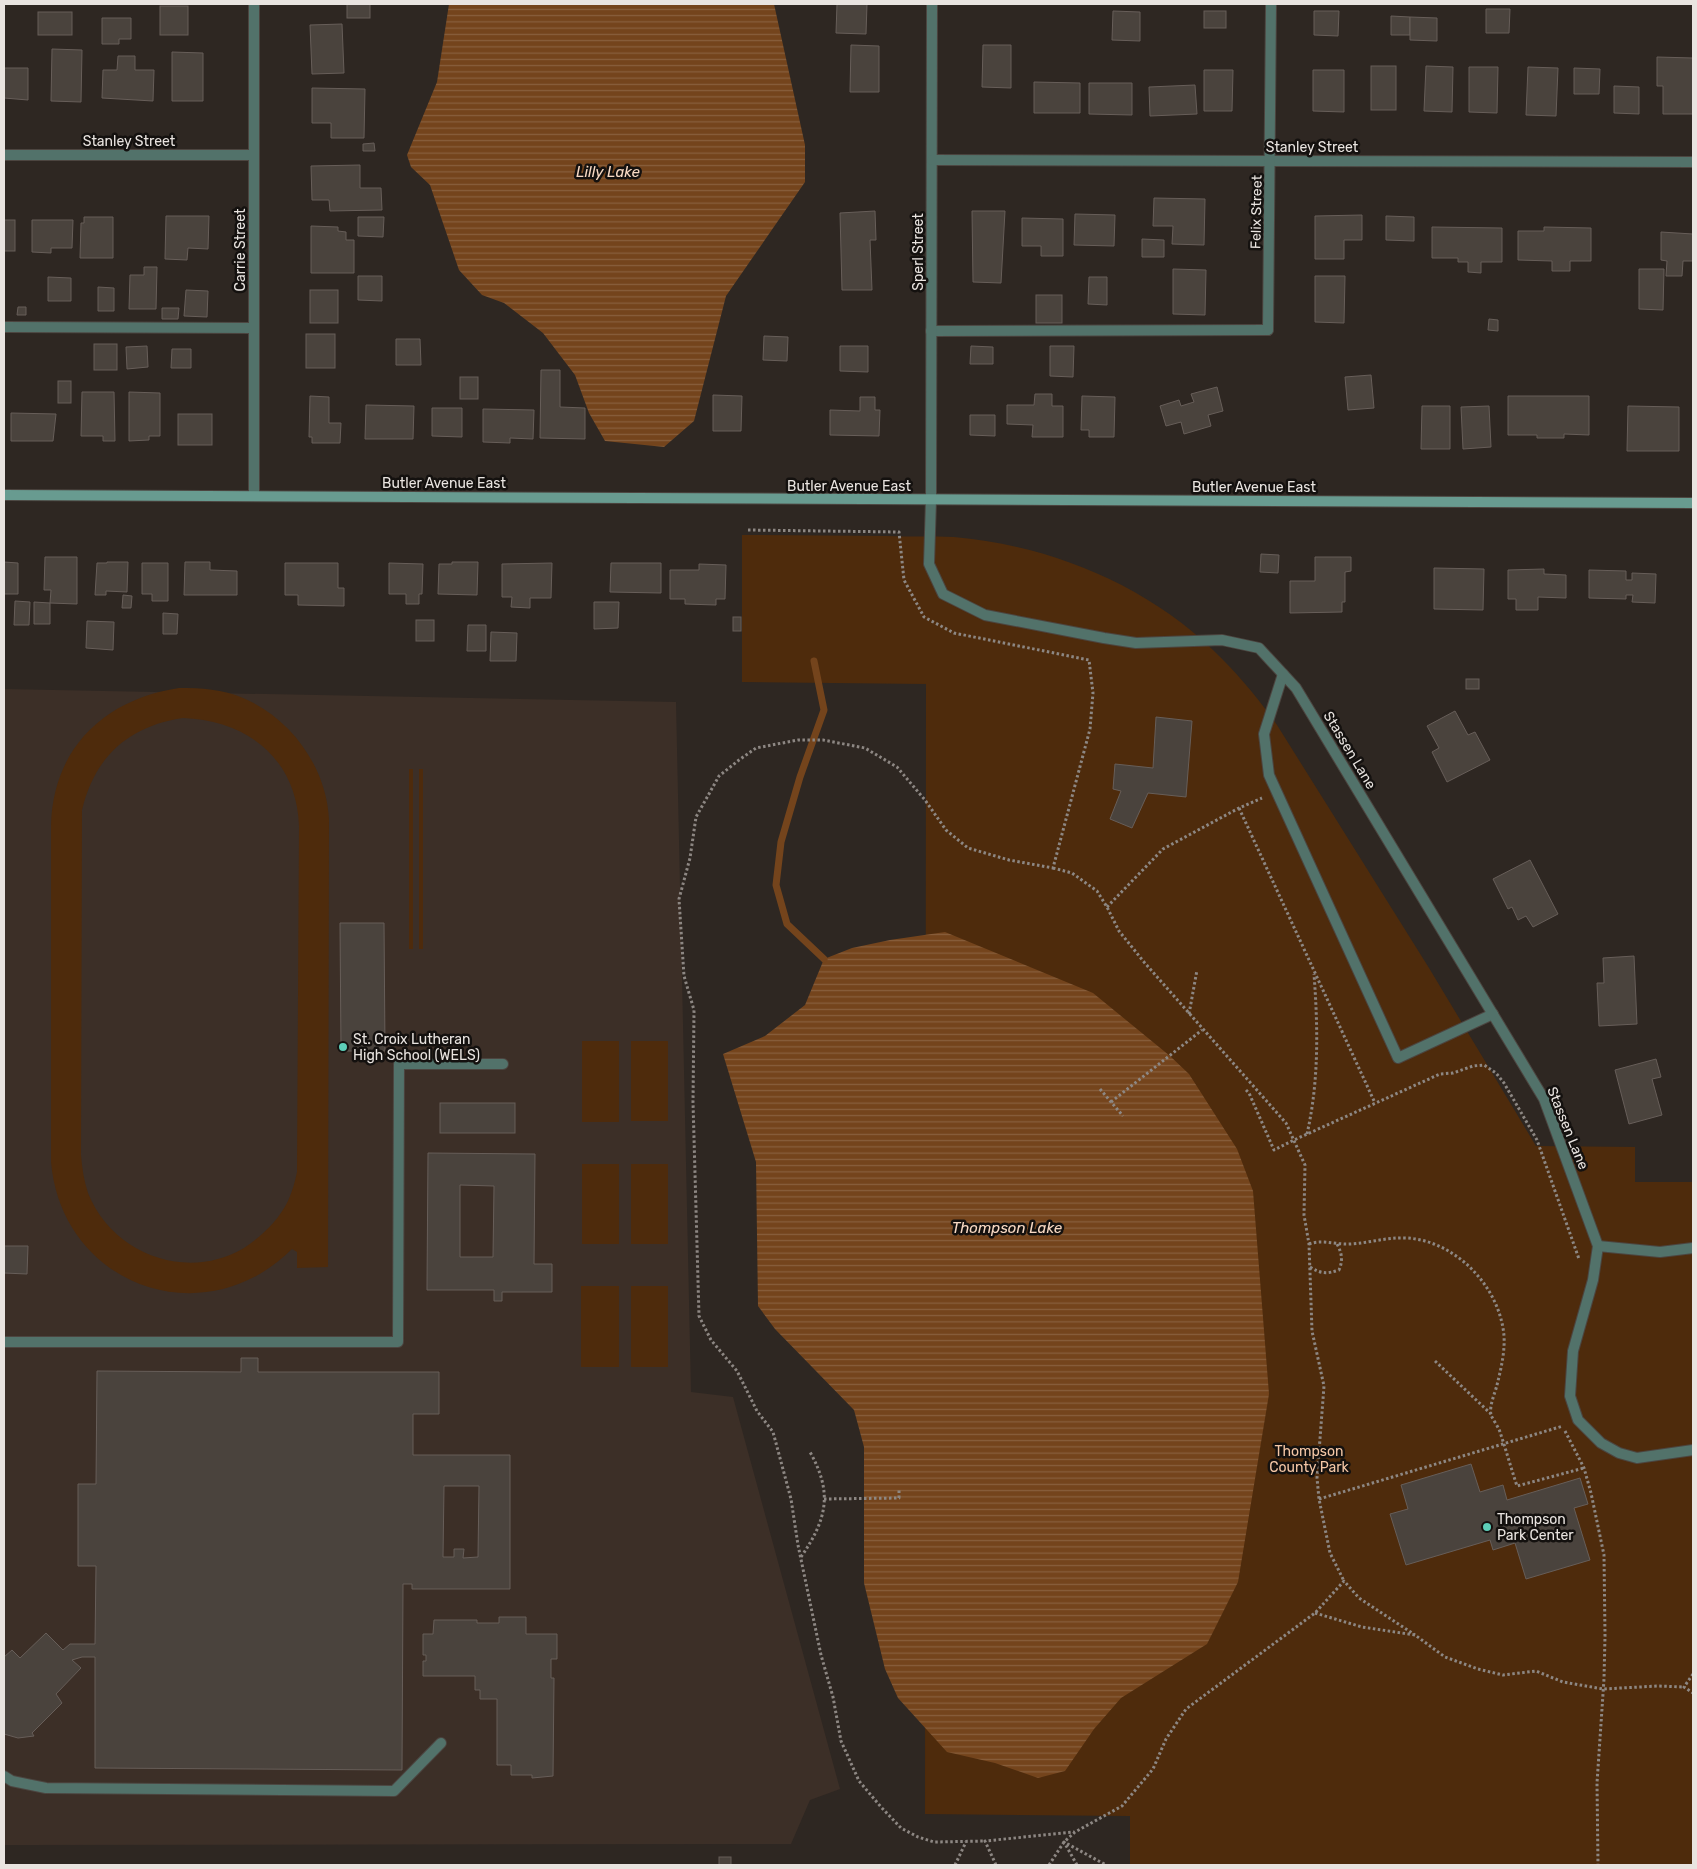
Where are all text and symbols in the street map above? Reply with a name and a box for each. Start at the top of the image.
street label: Stanley Street [83,133,176,150]
street label: Stanley Street [1266,139,1359,156]
water label: Lilly Lake [576,163,641,181]
street label: Felix Street [1247,174,1266,249]
street label: Carrie Street [232,208,249,291]
street label: Sperl Street [910,213,927,291]
street label: Butler Avenue East [382,475,506,492]
street label: Butler Avenue East [787,478,911,495]
street label: Butler Avenue East [1192,479,1316,496]
street label: Stassen Lane [1320,708,1380,792]
place label: St. Croix Lutheran High School (WELS) [353,1031,480,1064]
marker: St. Croix Lutheran High School (WELS) [337,1041,349,1053]
street label: Stassen Lane [1543,1084,1592,1172]
water label: Thompson Lake [952,1219,1063,1237]
park label: Thompson County Park [1269,1443,1350,1476]
place label: Thompson Park Center [1497,1511,1574,1544]
marker: Thompson Park Center [1481,1521,1493,1533]

